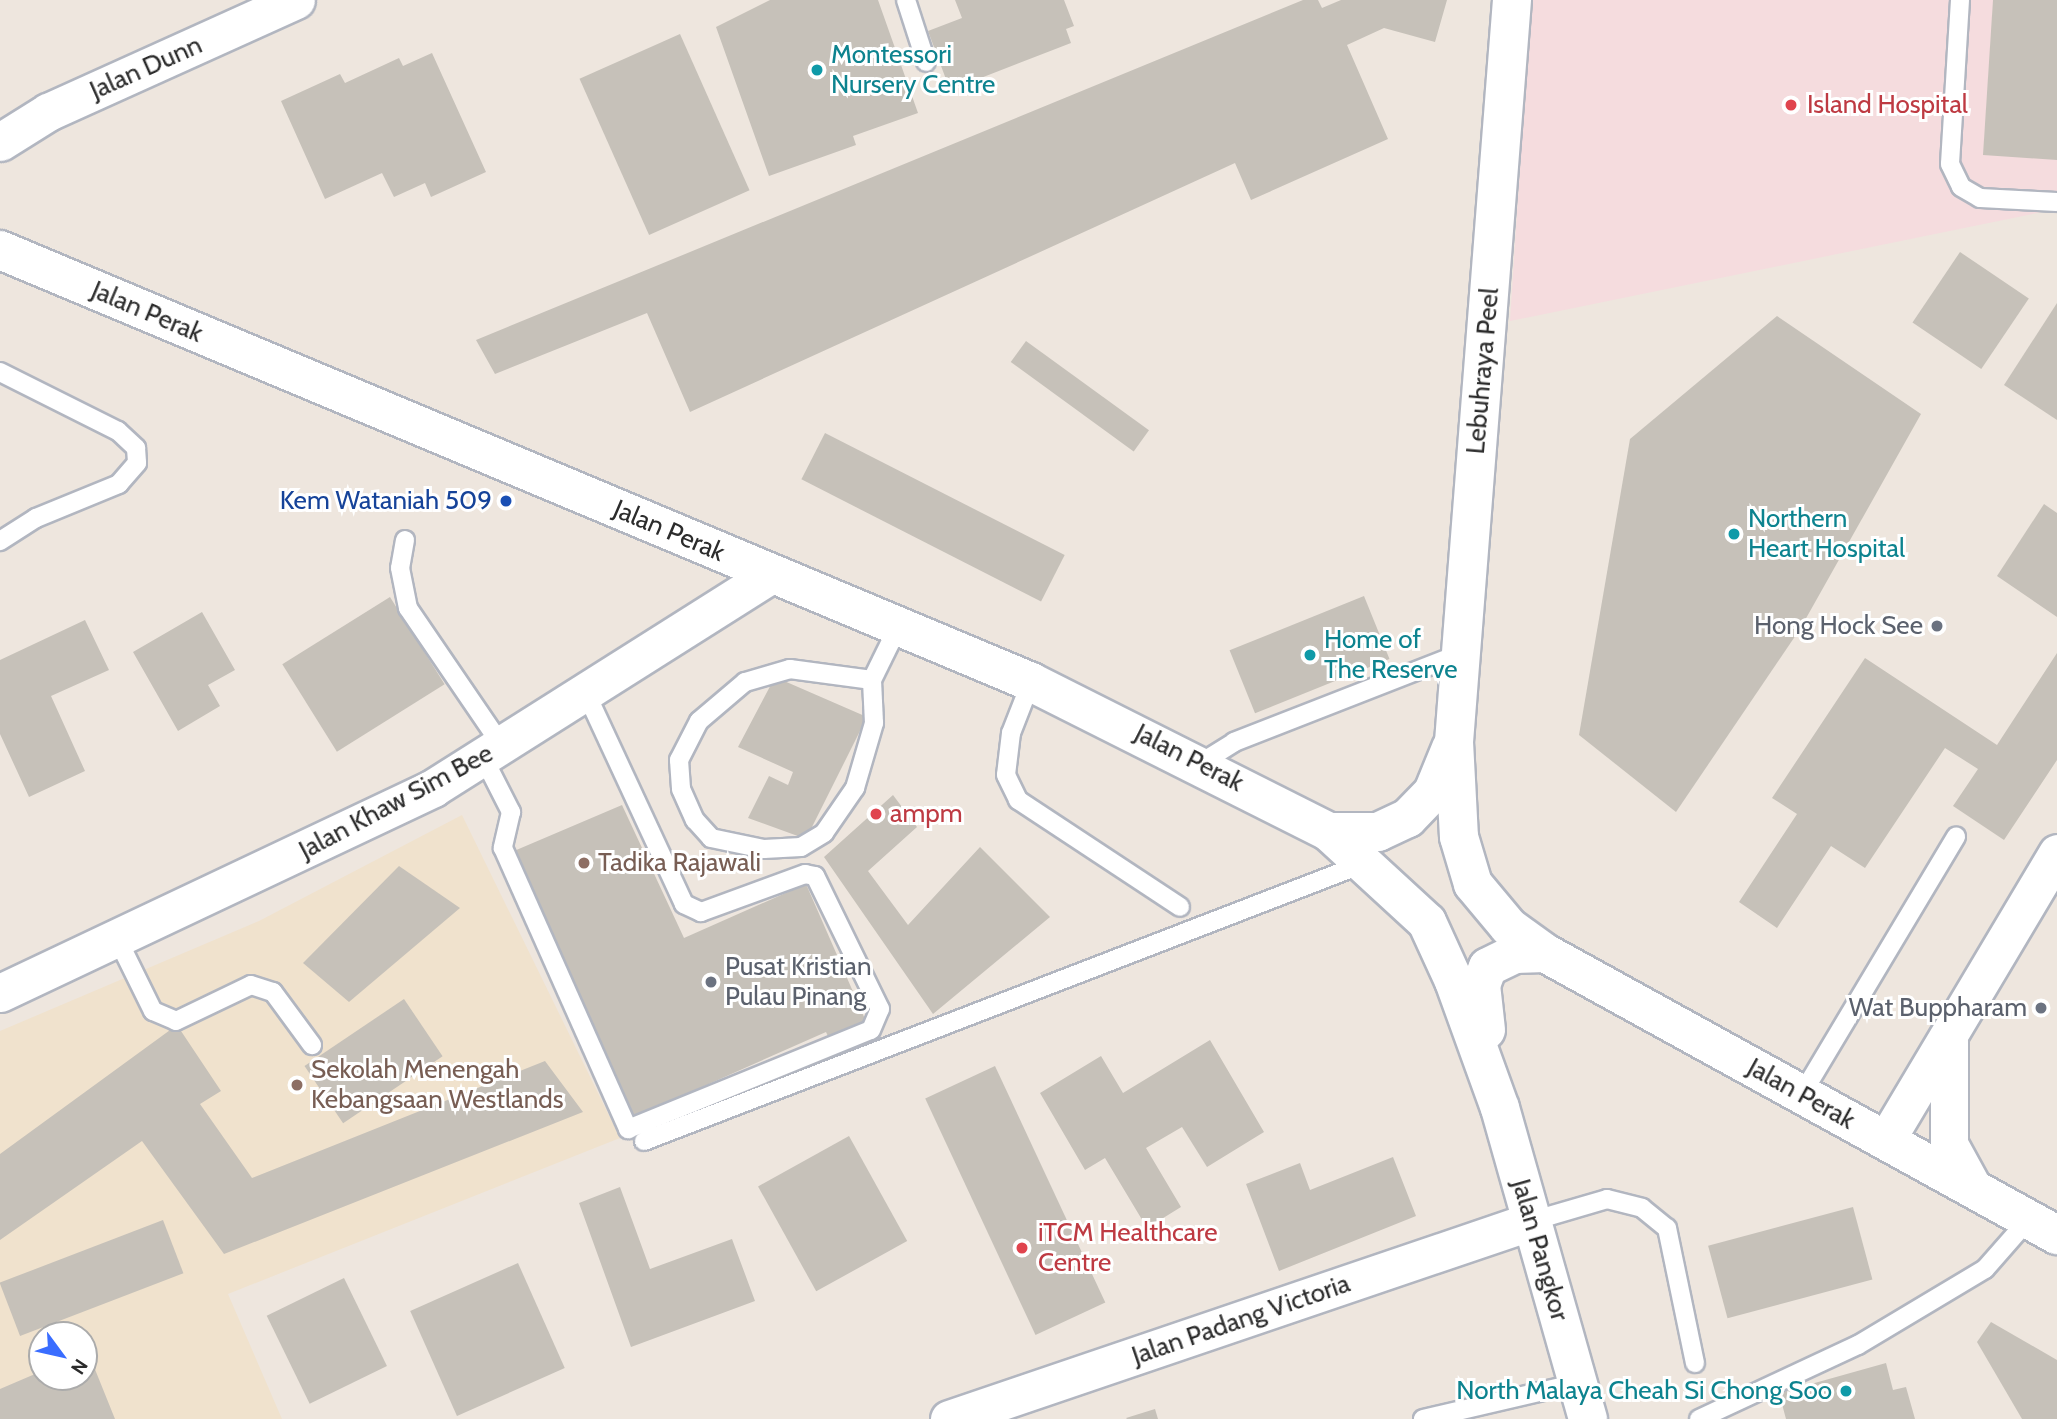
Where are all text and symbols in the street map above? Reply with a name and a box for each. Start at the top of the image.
street label: Jalan Dunn [85,29,207,107]
place label: Montessori Nursery Centre [831,39,995,100]
marker: Montessori Nursery Centre [809,62,825,78]
place label: Island Hospital [1807,89,1968,121]
marker: Island Hospital [1781,95,1801,115]
street label: Jalan Perak [87,275,207,349]
street label: Lebuhraya Peel [1460,287,1506,455]
place label: Kem Wataniah 509 [280,485,492,517]
marker: Kem Wataniah 509 [498,493,514,509]
street label: Jalan Perak [609,494,729,568]
place label: Northern Heart Hospital [1748,503,1905,564]
marker: Northern Heart Hospital [1726,526,1742,542]
place label: Hong Hock See [1754,610,1923,642]
marker: Hong Hock See [1929,618,1945,634]
place label: Home of The Reserve [1324,624,1458,686]
marker: Home of The Reserve [1302,647,1318,663]
street label: Jalan Perak [1129,717,1249,799]
street label: Jalan Khaw Sim Bee [294,738,498,866]
place label: ampm [890,798,963,830]
marker: ampm [868,806,884,822]
place label: Tadika Rajawali [598,847,761,879]
marker: Tadika Rajawali [576,855,592,871]
place label: Pusat Kristian Pulau Pinang [725,951,871,1012]
marker: Pusat Kristian Pulau Pinang [703,974,719,990]
place label: Wat Buppharam [1849,992,2027,1024]
marker: Wat Buppharam [2033,1000,2049,1016]
street label: Jalan Perak [1742,1052,1860,1136]
place label: Sekolah Menengah Kebangsaan Westlands [311,1054,563,1116]
marker: Sekolah Menengah Kebangsaan Westlands [289,1077,305,1093]
street label: Jalan Pangkor [1505,1176,1575,1324]
place label: iTCM Healthcare Centre [1038,1217,1217,1278]
marker: iTCM Healthcare Centre [1012,1238,1032,1258]
street label: Jalan Padang Victoria [1128,1268,1354,1372]
north arrow [28,1321,98,1391]
text: N [66,1355,93,1379]
place label: North Malaya Cheah Si Chong Soo [1456,1375,1832,1407]
marker: North Malaya Cheah Si Chong Soo [1838,1383,1854,1399]

